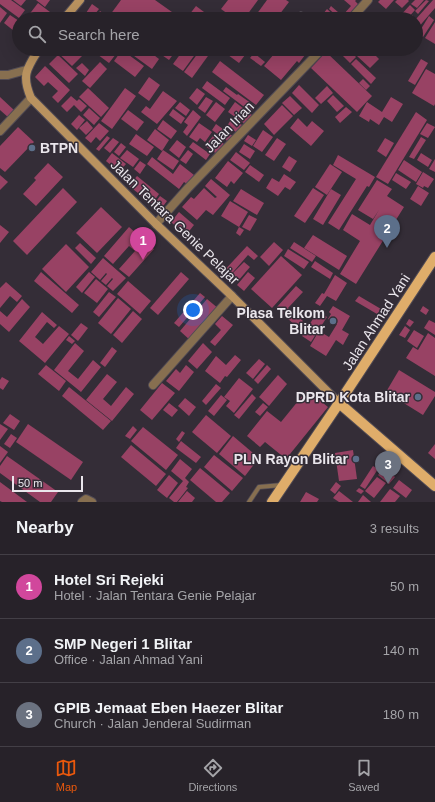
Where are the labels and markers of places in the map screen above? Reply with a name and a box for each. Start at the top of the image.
place label: BTPN [40,140,78,156]
marker: BTPN [27,143,37,153]
pin: 2 [374,215,400,248]
pin: 1 [130,227,156,260]
place label: Plasa Telkom Blitar [237,305,326,337]
marker: Plasa Telkom Blitar [328,316,338,326]
place label: DPRD Kota Blitar [296,389,411,405]
marker: DPRD Kota Blitar [413,392,423,402]
place label: PLN Rayon Blitar [234,451,349,467]
pin: 3 [375,451,401,484]
marker: PLN Rayon Blitar [351,454,361,464]

